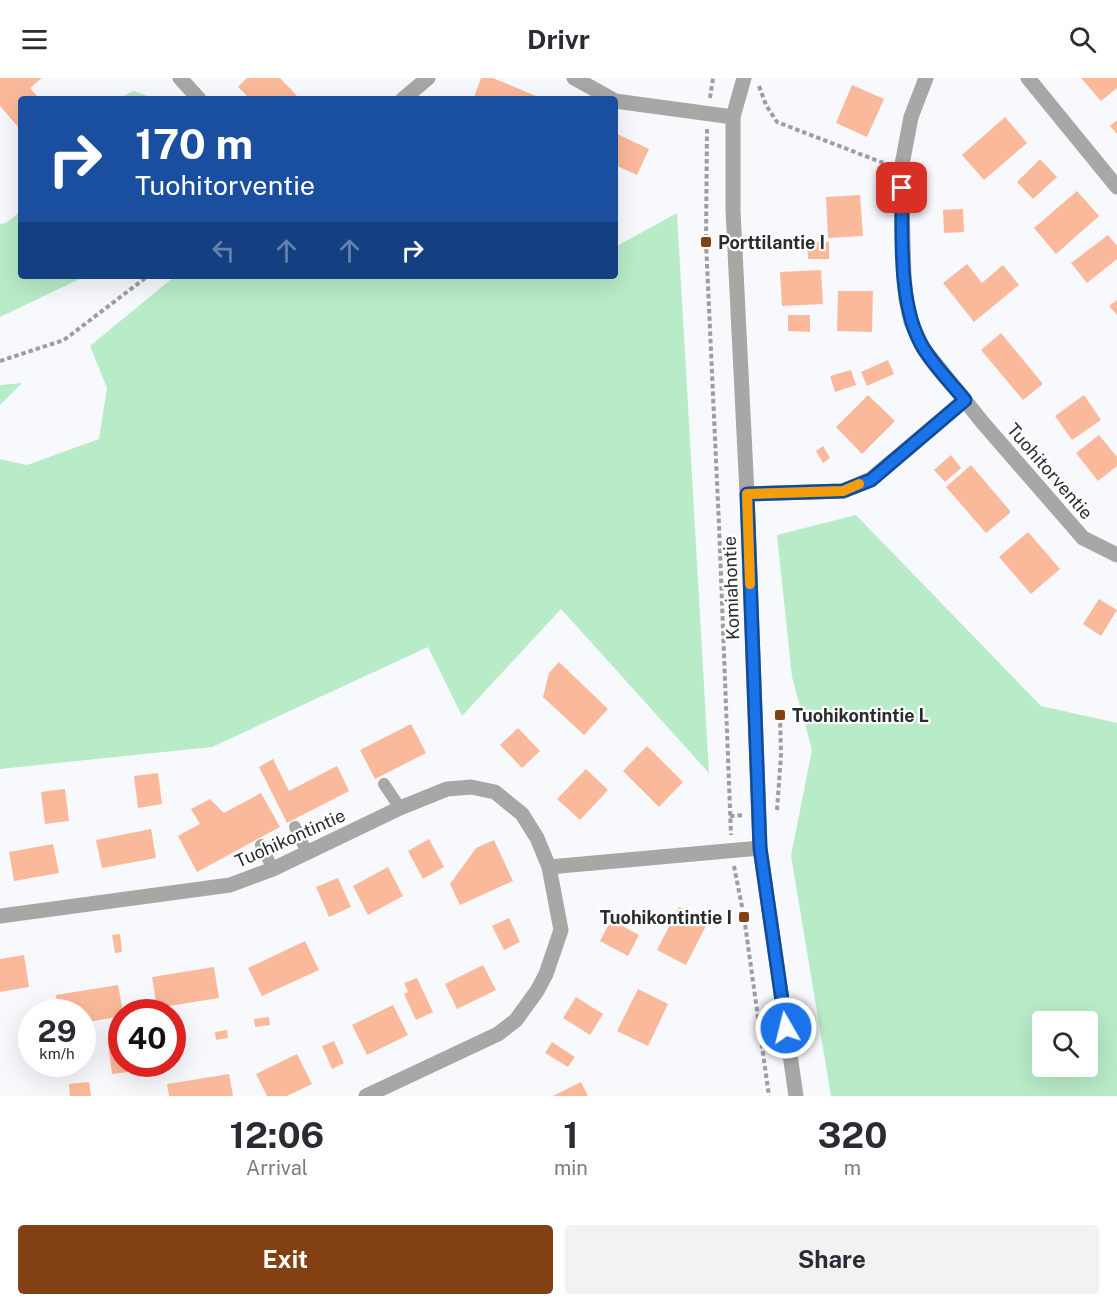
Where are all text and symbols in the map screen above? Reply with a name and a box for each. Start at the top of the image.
icon: menu [18,23,51,56]
text: Drivr [527,23,590,55]
icon: search [1066,23,1099,56]
text: 170 m [135,119,253,168]
icon: right [36,120,114,198]
pin [876,162,927,213]
text: Tuohitorventie [135,169,315,201]
icon: arrive [885,171,918,204]
place label: Porttilantie I [718,232,825,253]
icon: left [207,234,240,267]
icon: ahead [270,234,303,267]
icon: ahead [333,234,366,267]
icon: right [396,234,429,267]
marker: Porttilantie I [699,235,713,249]
street label: Tuohitorventie [1003,419,1097,523]
street label: Komiahontie [719,536,743,640]
place label: Tuohikontintie L [792,705,929,726]
marker: Tuohikontintie L [773,708,787,722]
street label: Tuohikontintie [232,804,348,872]
place label: Tuohikontintie I [600,907,732,928]
marker: Tuohikontintie I [737,910,751,924]
position arrow [754,996,818,1060]
speed limit sign: 40 [108,999,186,1077]
map controls [1032,1011,1098,1077]
button: search [1032,1011,1098,1077]
text: 29 [38,1013,76,1049]
text: km/h [39,1045,75,1062]
text: 12:06 [230,1114,324,1156]
text: 1 [563,1114,579,1156]
text: 320 [817,1114,887,1156]
text: Arrival [246,1156,308,1180]
text: min [554,1156,588,1180]
text: m [844,1156,861,1180]
button: Exit [18,1225,553,1294]
button: Share [565,1225,1099,1294]

